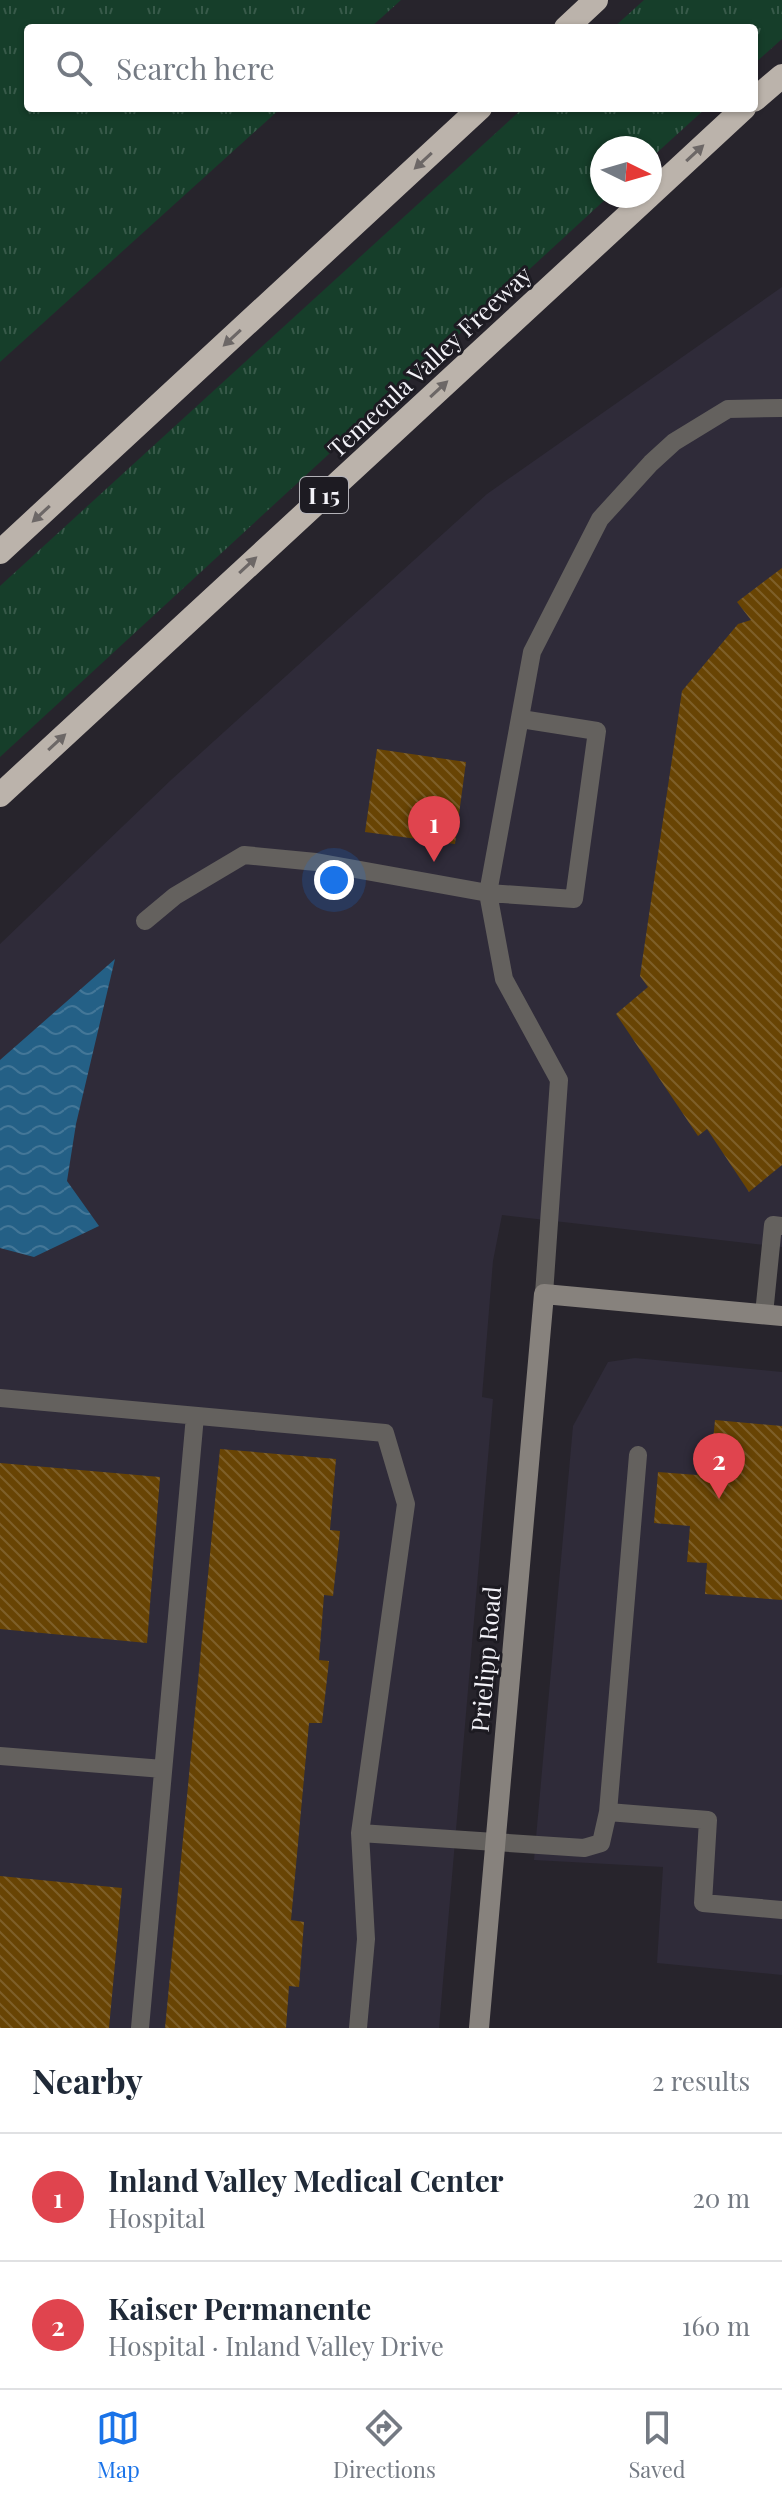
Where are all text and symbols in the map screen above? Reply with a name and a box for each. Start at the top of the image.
search box [24,24,758,112]
icon: search [52,46,96,90]
text: Search here [116,48,275,88]
north arrow [590,136,662,208]
one-way arrow [685,145,704,163]
one-way arrow [414,152,433,170]
street label: Temecula Valley Freeway [320,258,538,464]
one-way arrow [223,328,242,346]
one-way arrow [430,381,449,399]
road number: I 15 [300,477,348,513]
one-way arrow [32,504,51,522]
one-way arrow [239,557,258,575]
one-way arrow [48,733,67,751]
pin: 1 [408,796,460,862]
your location [314,860,354,900]
pin: 2 [693,1433,745,1499]
street label: Prielipp Road [463,1585,507,1733]
text: Nearby [32,2057,143,2103]
text: 2 results [652,2063,750,2098]
text: Inland Valley Medical Center [108,2160,504,2200]
text: 1 [53,2180,63,2215]
text: 20 m [692,2180,750,2215]
text: Hospital [108,2200,205,2235]
text: Kaiser Permanente [108,2288,371,2328]
text: 2 [51,2308,65,2343]
text: 160 m [682,2308,750,2343]
text: Hospital · Inland Valley Drive [108,2328,444,2363]
tab: Map [96,2406,140,2484]
tab: Directions [333,2406,436,2484]
tab: Saved [628,2406,686,2484]

